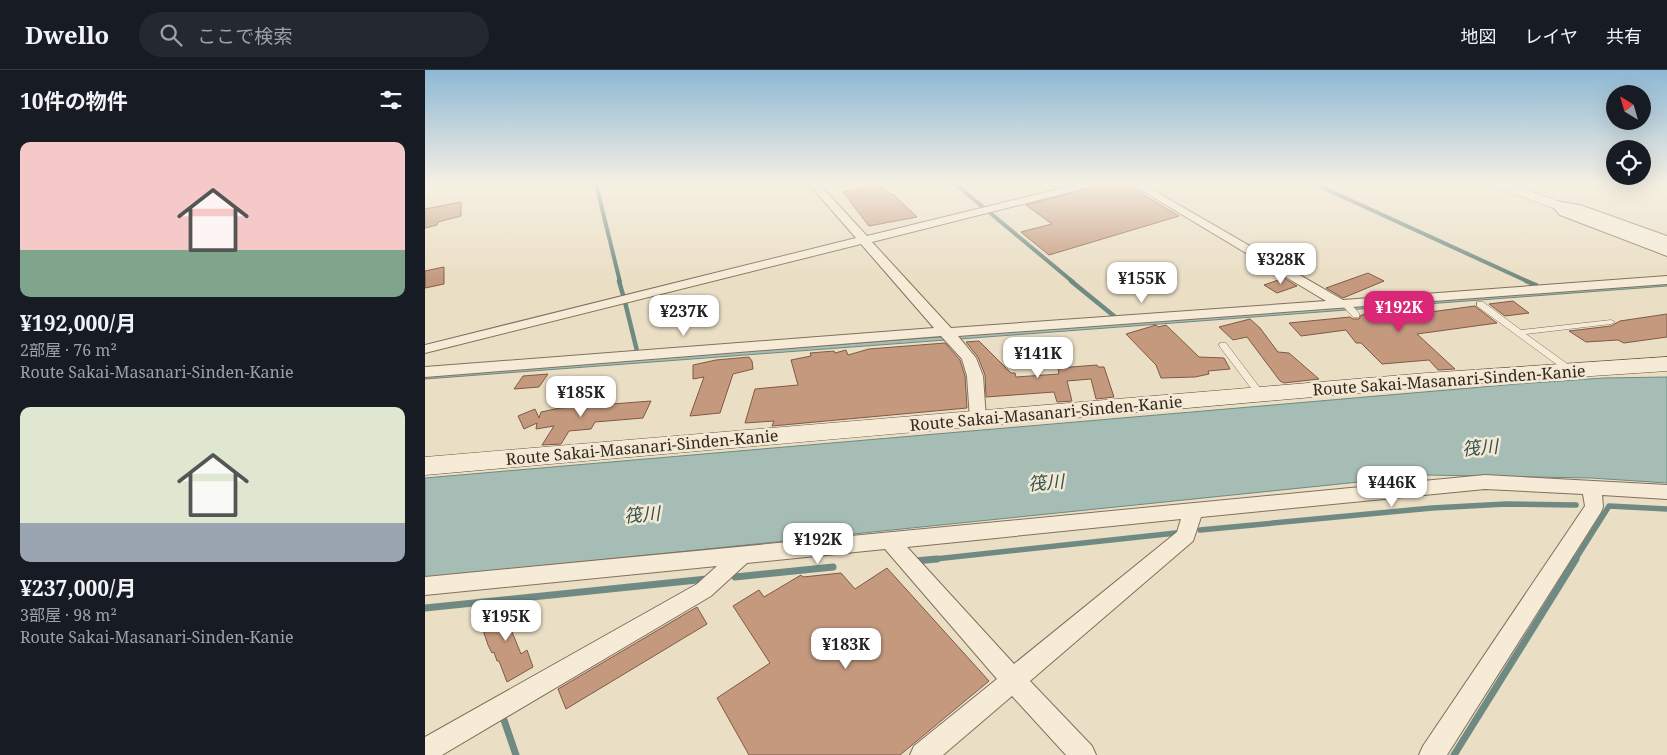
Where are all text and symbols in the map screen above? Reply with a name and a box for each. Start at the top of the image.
search box [139,12,489,57]
text: Dwello [25,18,109,51]
icon: search [157,21,185,49]
text: ここで検索 [197,23,292,49]
text: 地図 [1461,24,1497,48]
text: レイヤ [1525,24,1578,48]
text: 共有 [1606,24,1642,48]
north arrow [1606,85,1651,130]
map controls [1606,85,1651,185]
icon: filters [377,86,405,114]
text: 10件の物件 [20,87,128,115]
button: locate [1606,140,1651,185]
icon: home [168,175,258,265]
pin: ¥328K [1246,242,1316,285]
text: ¥328K [1257,248,1305,270]
pin: ¥155K [1107,262,1177,304]
text: ¥155K [1118,267,1166,289]
pin: ¥192K [1364,290,1434,333]
pin: ¥237K [649,294,719,337]
text: ¥192K [1375,296,1423,318]
text: ¥237K [660,300,708,322]
text: ¥192,000/月 [20,309,136,337]
pin: ¥141K [1003,336,1073,379]
text: 2部屋 · 76 m² [20,339,117,361]
text: ¥141K [1014,342,1062,364]
street label: Route Sakai-Masanari-Sinden-Kanie [1312,359,1586,401]
text: Route Sakai-Masanari-Sinden-Kanie [20,361,294,383]
pin: ¥185K [546,376,616,418]
text: ¥185K [557,381,605,403]
street label: Route Sakai-Masanari-Sinden-Kanie [909,390,1183,436]
street label: Route Sakai-Masanari-Sinden-Kanie [505,424,779,470]
water label: 筏川 [1461,433,1501,461]
icon: home [168,440,258,530]
pin: ¥446K [1357,466,1427,508]
water label: 筏川 [1027,468,1067,496]
text: ¥446K [1368,471,1416,493]
water label: 筏川 [623,500,663,528]
pin: ¥192K [783,522,853,565]
text: ¥192K [794,528,842,550]
text: ¥237,000/月 [20,574,136,602]
pin: ¥195K [471,600,541,642]
text: 3部屋 · 98 m² [20,604,117,626]
text: ¥195K [482,605,530,627]
text: Route Sakai-Masanari-Sinden-Kanie [20,626,294,648]
pin: ¥183K [811,628,881,670]
text: ¥183K [822,633,870,655]

